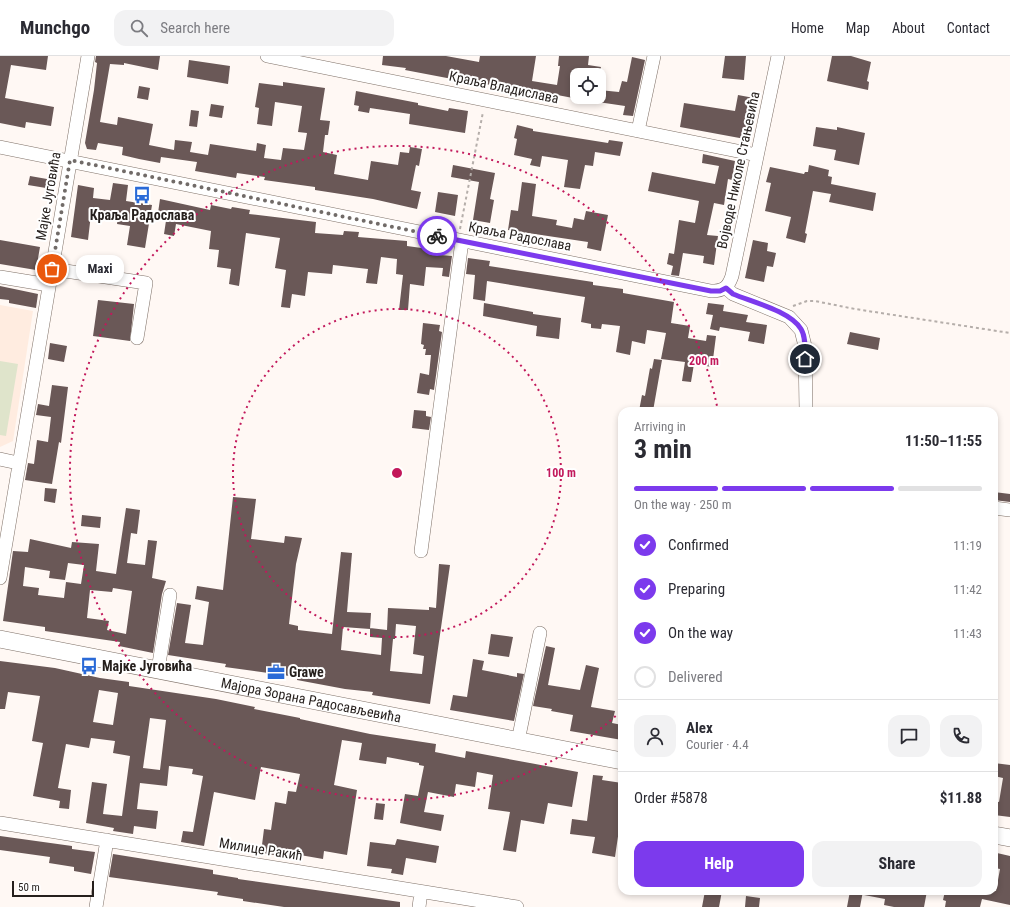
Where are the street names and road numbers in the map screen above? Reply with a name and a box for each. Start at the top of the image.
street label: Краља Владислава [448,68,560,106]
street label: Војводе Николе Стањевића [714,90,762,250]
street label: Мајке Југовића [32,151,64,241]
street label: Краља Радослава [467,218,573,254]
street label: Мајора Зорана Радосављевића [220,675,402,725]
street label: Милице Ракић [218,835,304,863]

